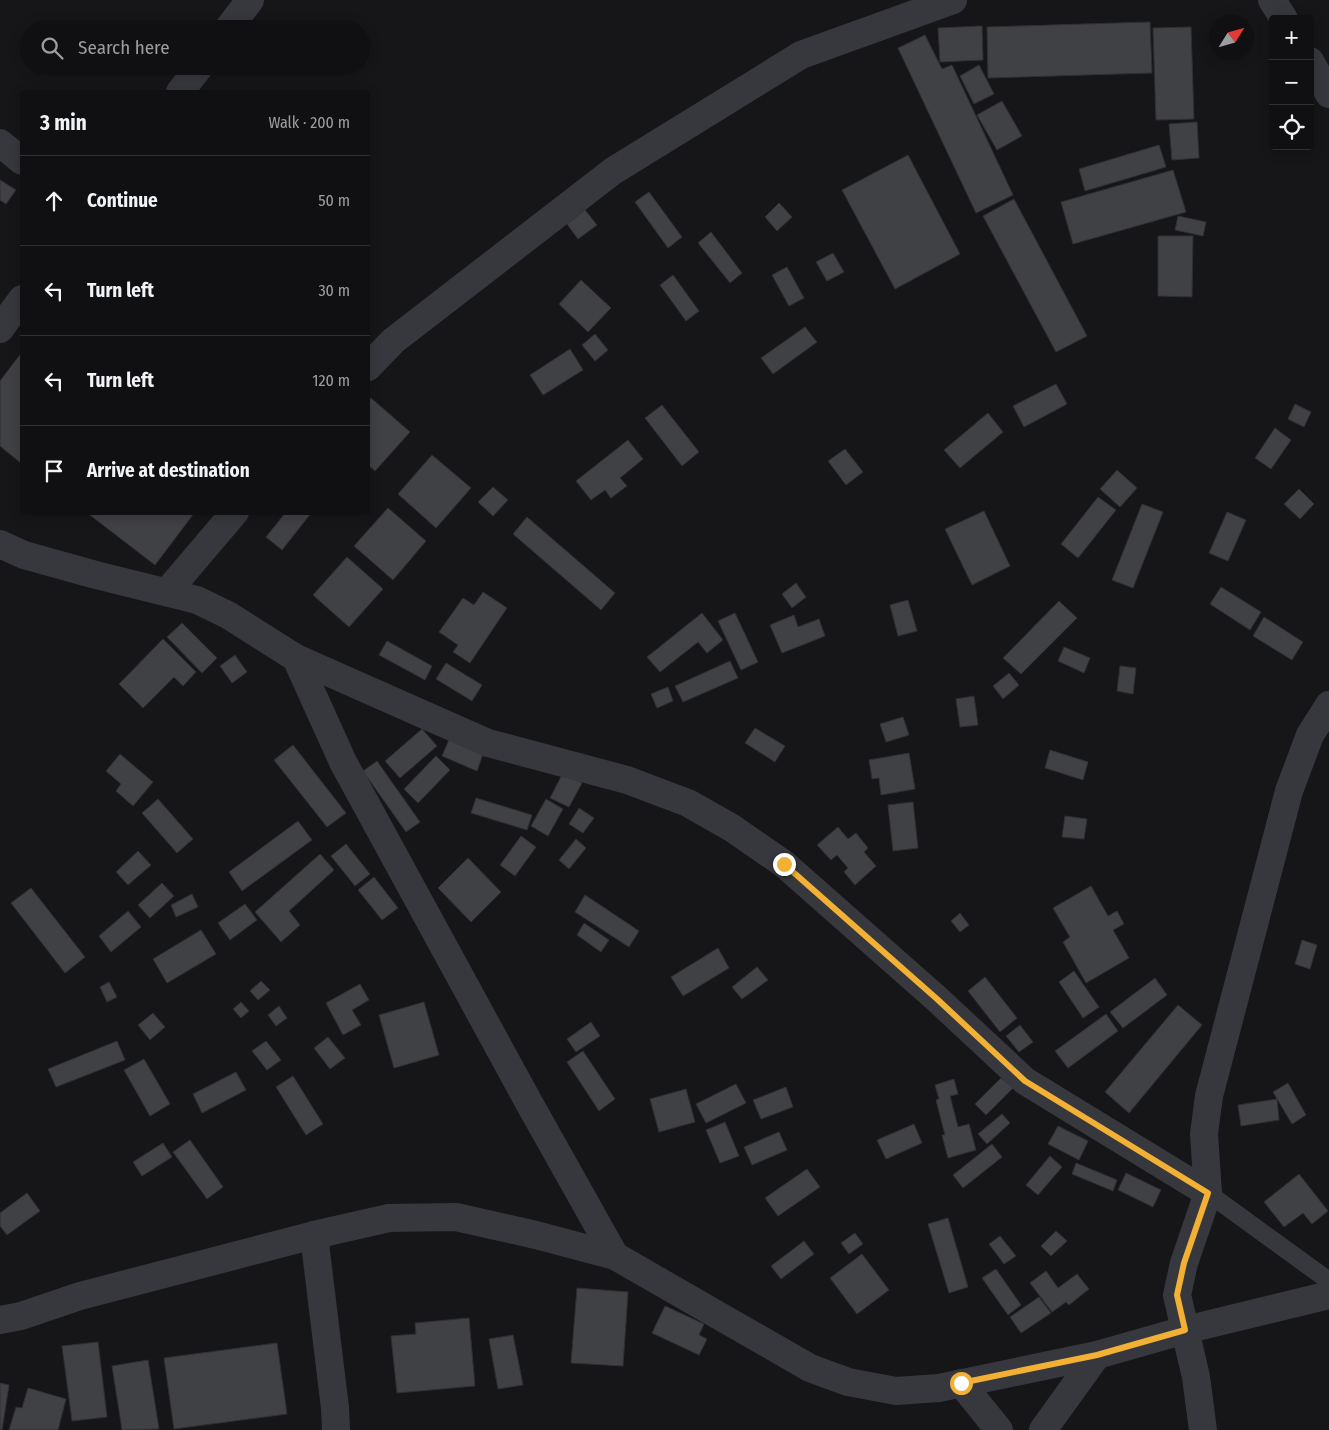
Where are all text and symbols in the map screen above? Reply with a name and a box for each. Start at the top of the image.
north arrow [1209,15,1254,60]
map controls [1269,15,1314,150]
button: + [1269,15,1314,60]
search box [20,20,370,75]
icon: search [38,34,66,62]
text: Search here [78,36,170,59]
button: − [1269,60,1314,105]
button: locate [1269,105,1314,150]
text: 3 min [40,110,87,136]
text: Walk · 200 m [268,113,350,132]
icon: ahead [40,187,68,215]
text: Continue [87,189,158,212]
text: 50 m [318,191,350,210]
icon: left [40,277,68,305]
text: Turn left [87,279,154,302]
text: 30 m [318,281,350,300]
icon: left [40,367,68,395]
text: Turn left [87,369,154,392]
text: 120 m [312,371,350,390]
icon: arrive [40,457,68,485]
text: Arrive at destination [87,459,250,482]
route end [773,853,796,876]
route start [950,1372,973,1395]

